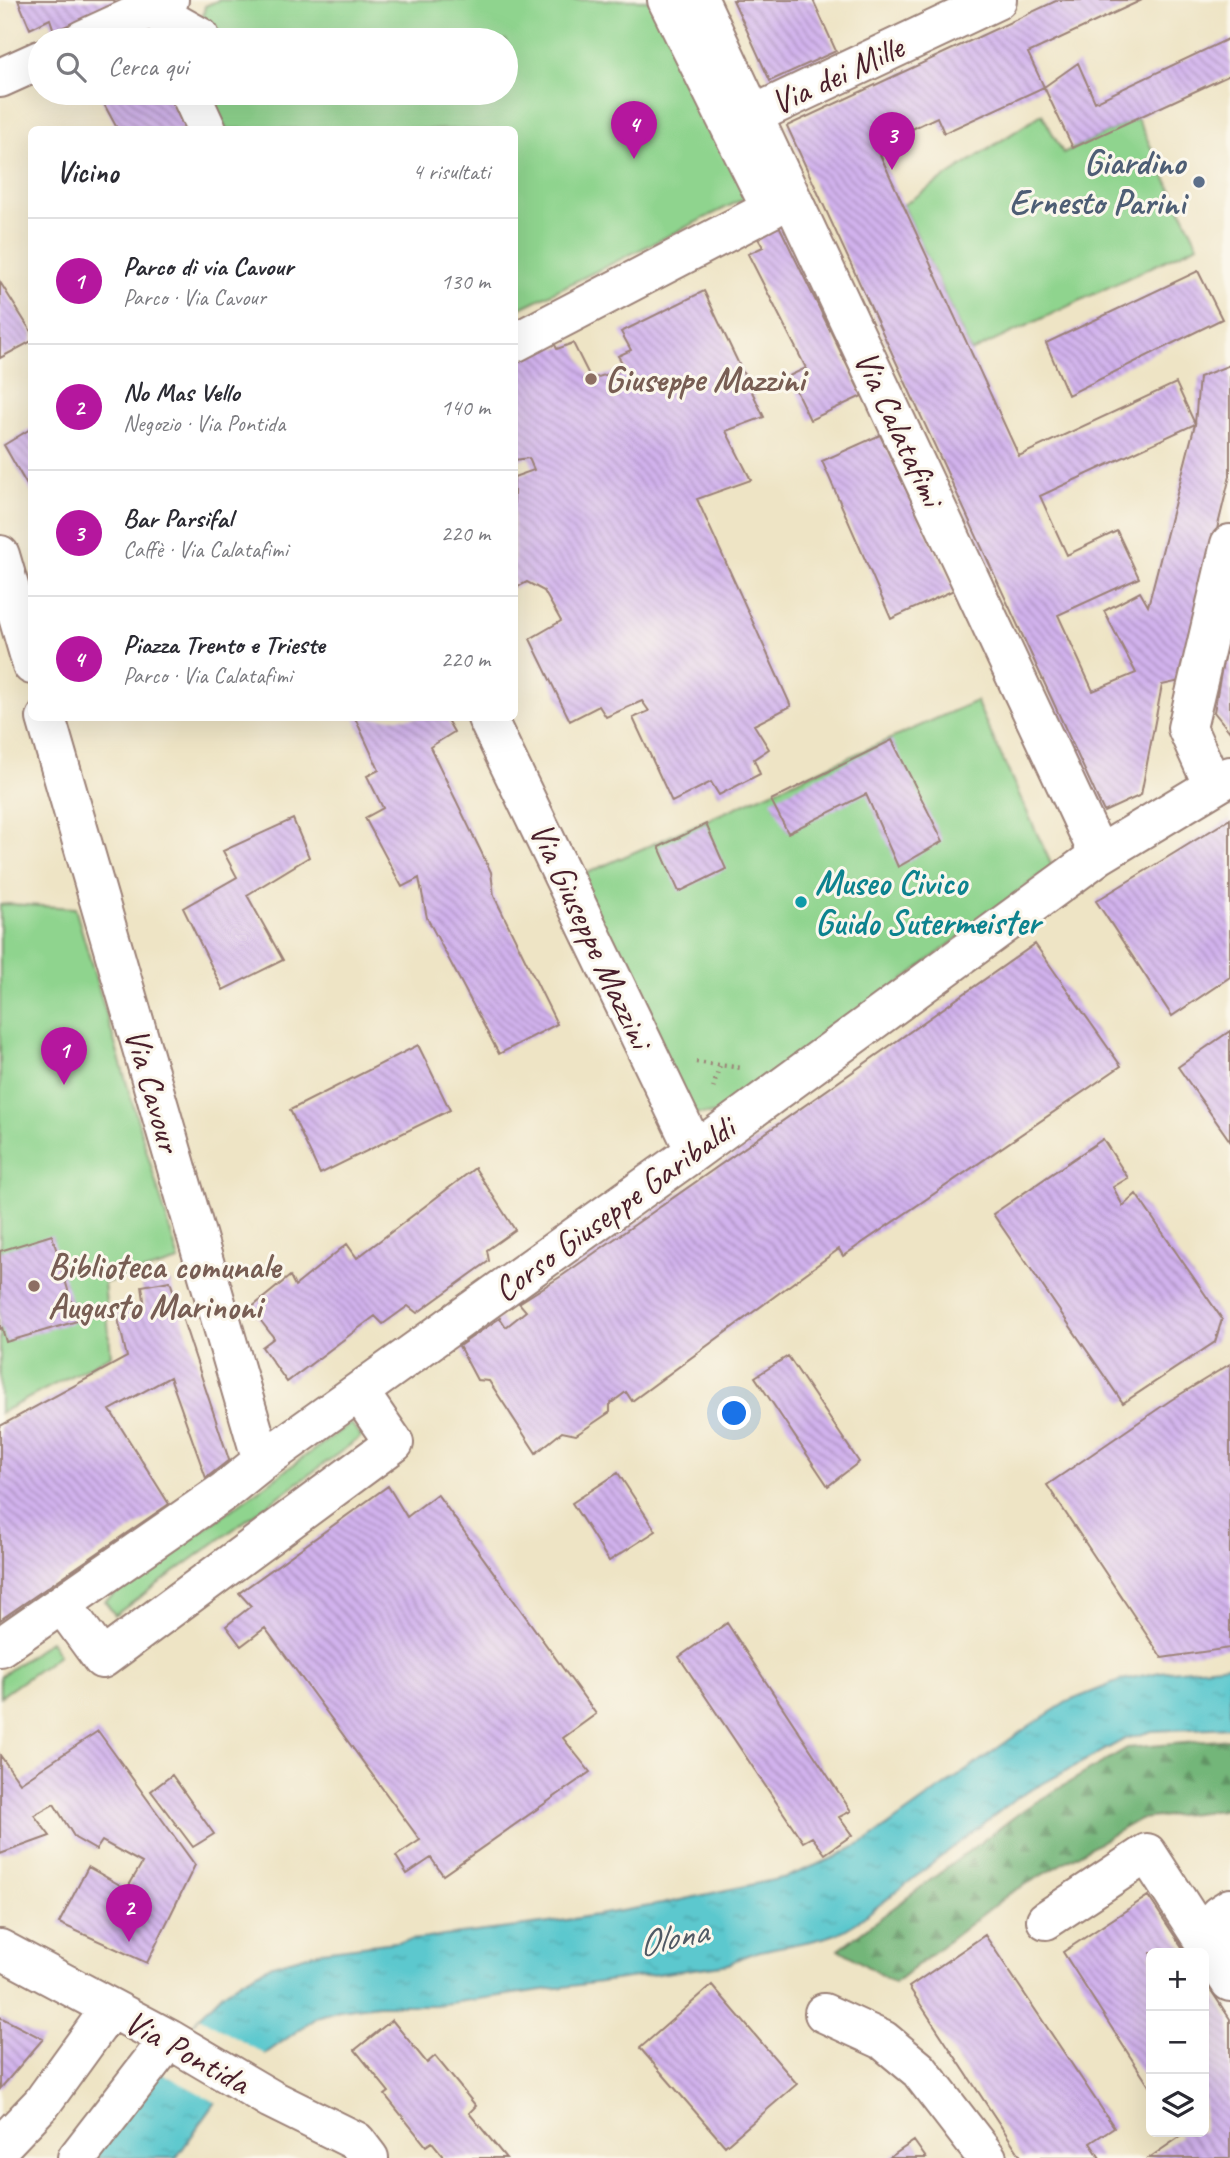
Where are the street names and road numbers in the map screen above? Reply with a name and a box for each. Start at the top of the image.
street label: Via dei Mille [763,24,913,125]
street label: Via Calatafimi [843,343,956,517]
street label: Via Giuseppe Mazzini [519,815,665,1059]
street label: Via Cavour [114,1023,193,1160]
street label: Corso Giuseppe Garibaldi [484,1104,747,1312]
street label: Via Pontida [117,1999,259,2106]

